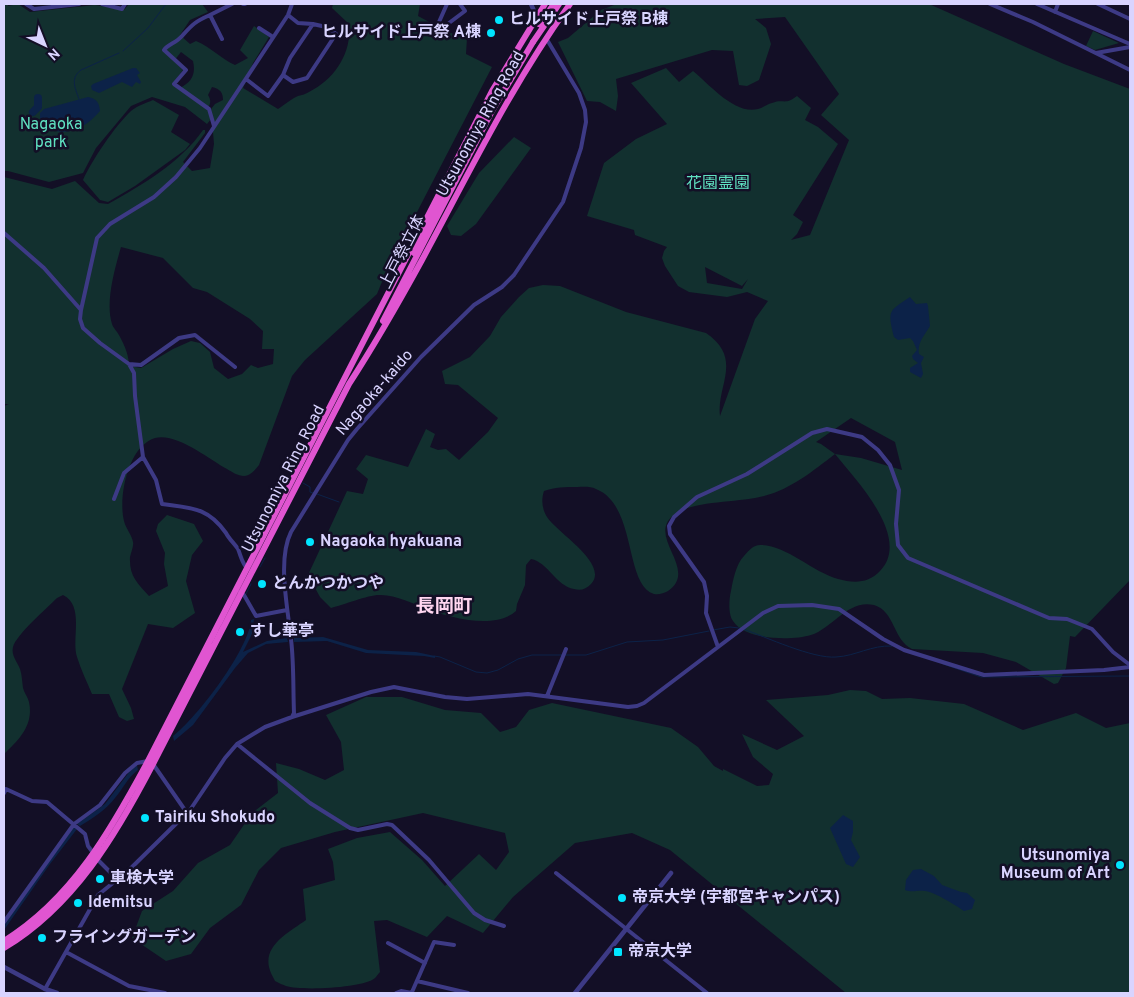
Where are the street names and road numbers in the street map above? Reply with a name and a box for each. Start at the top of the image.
street label: Utsunomiya Ring Road [433,48,529,200]
street label: 上戸祭立体 [375,211,430,292]
street label: Nagaoka-kaido [332,346,418,440]
street label: Utsunomiya Ring Road [238,402,330,556]

